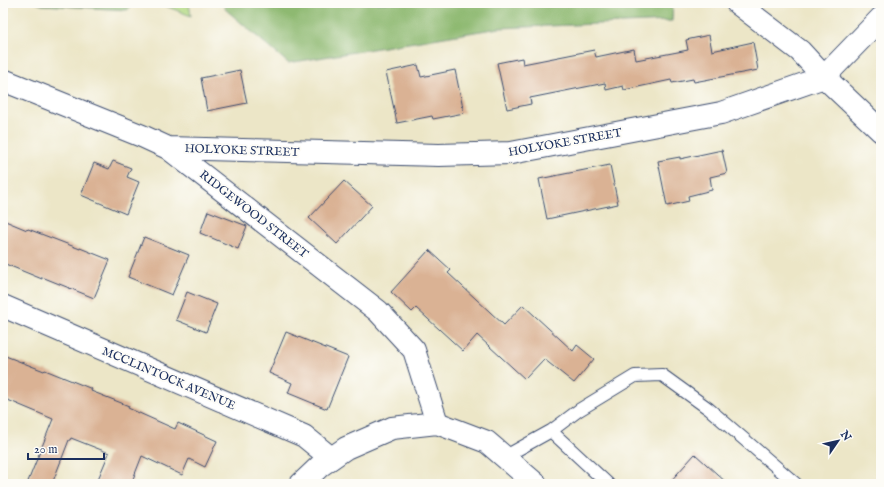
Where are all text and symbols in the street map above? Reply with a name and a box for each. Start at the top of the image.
street label: HOLYOKE STREET [507,125,623,160]
street label: HOLYOKE STREET [184,141,300,160]
street label: RIDGEWOOD STREET [196,167,311,262]
street label: MCCLINTOCK AVENUE [100,344,238,413]
north arrow [818,421,858,461]
text: N [836,427,854,444]
scale bar [28,435,104,461]
text: 20 m [34,442,57,457]

